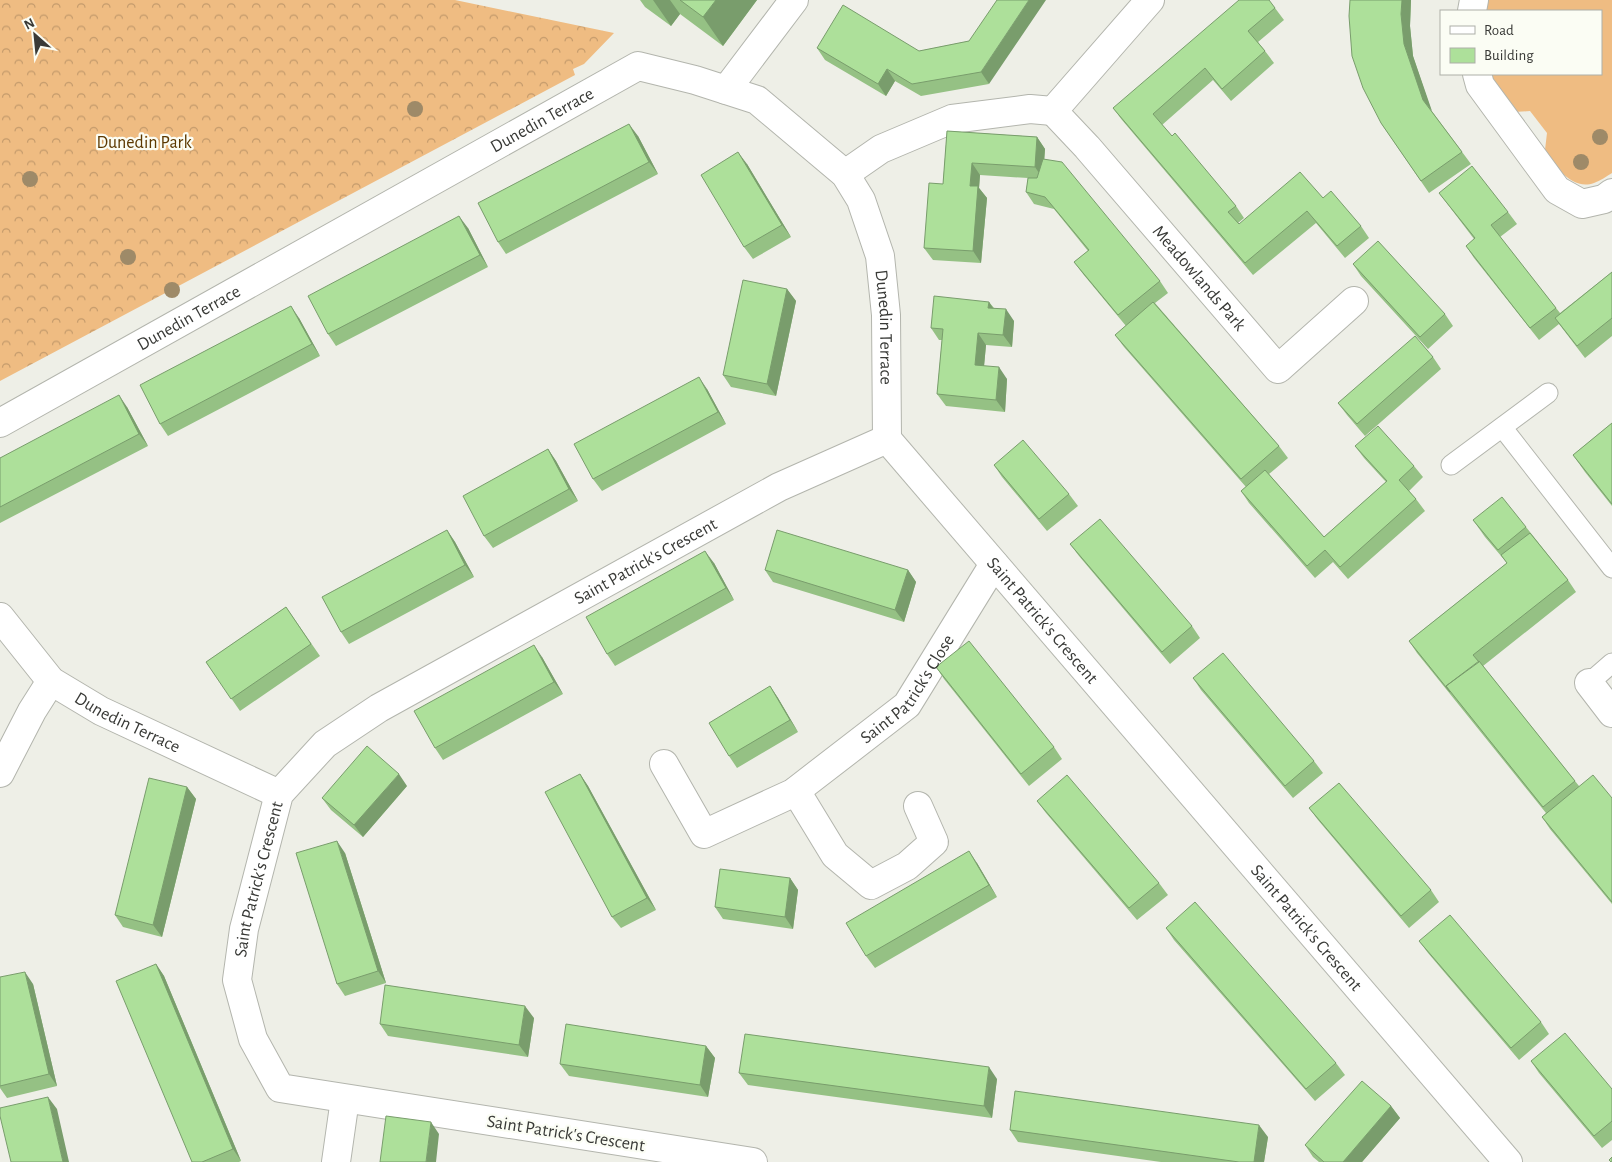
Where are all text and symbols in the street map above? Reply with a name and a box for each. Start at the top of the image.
north arrow [10,10,60,60]
legend [1440,10,1602,75]
text: N [22,16,37,33]
text: Road [1484,23,1514,38]
text: Building [1484,48,1534,63]
street label: Dunedin Terrace [488,85,597,157]
park label: Dunedin Park [96,134,192,152]
street label: Meadowlands Park [1149,222,1249,335]
street label: Dunedin Terrace [871,269,895,385]
street label: Dunedin Terrace [134,282,244,354]
street label: Saint Patrick's Crescent [572,515,720,608]
street label: Saint Patrick's Crescent [983,554,1101,688]
street label: Saint Patrick's Close [857,632,958,747]
street label: Dunedin Terrace [71,689,183,757]
street label: Saint Patrick's Crescent [232,799,287,958]
street label: Saint Patrick's Crescent [1247,862,1365,995]
street label: Saint Patrick's Crescent [486,1113,646,1155]

